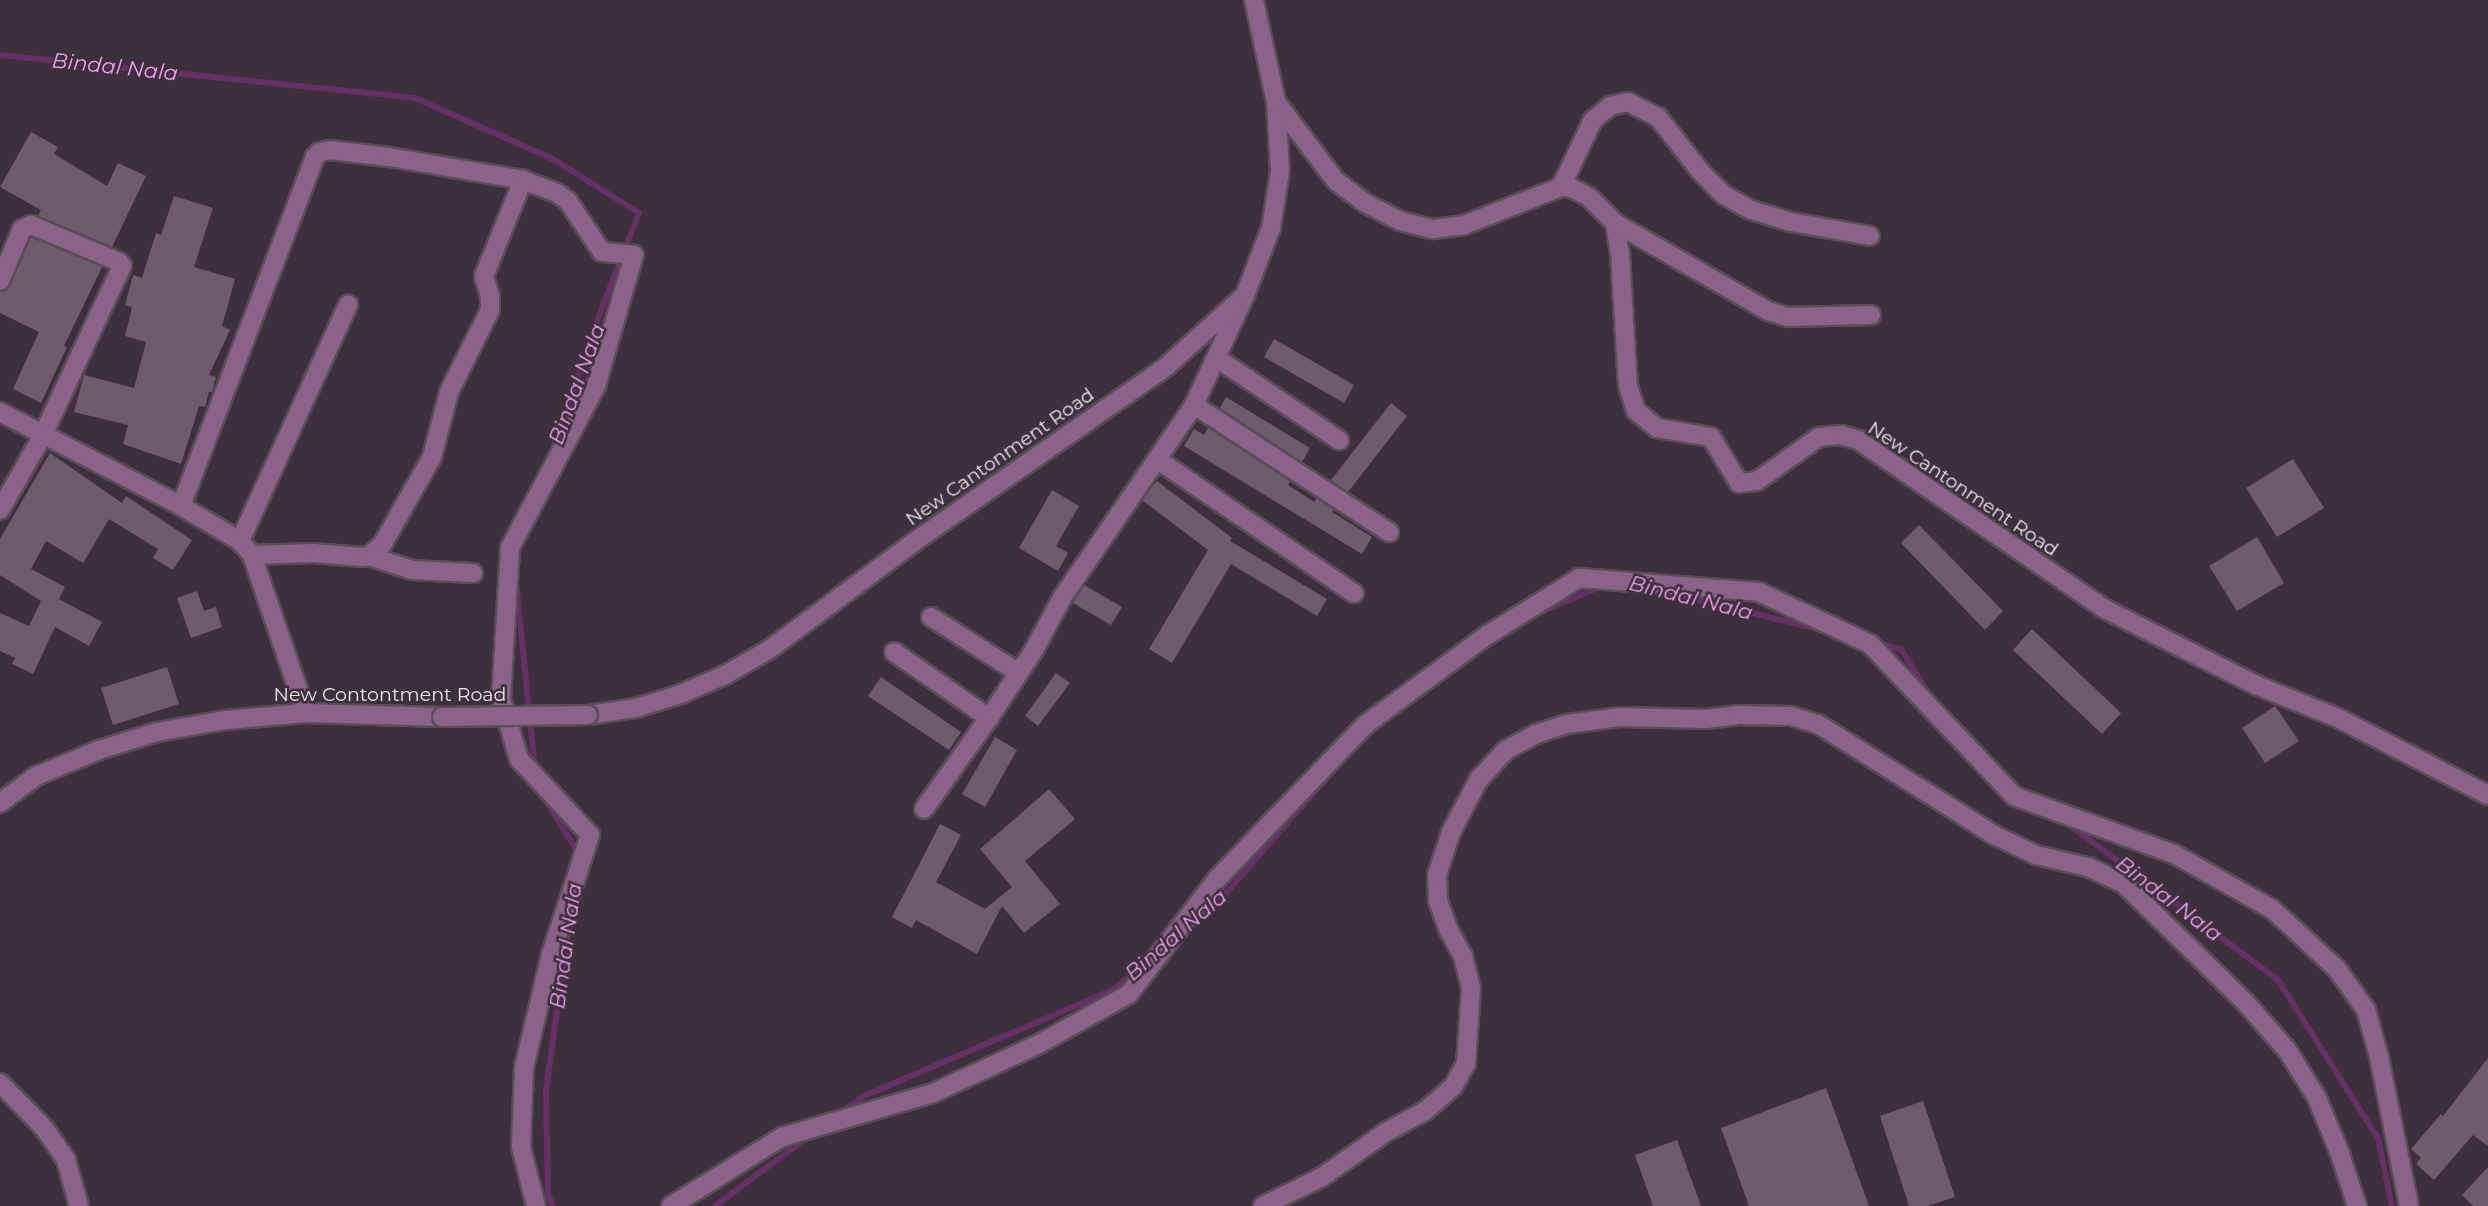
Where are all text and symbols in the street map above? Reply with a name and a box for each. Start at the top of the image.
water label: Bindal Nala [51,48,179,86]
water label: Bindal Nala [544,320,610,448]
street label: New Cantonment Road [901,383,1099,531]
street label: New Cantonment Road [1863,417,2063,561]
water label: Bindal Nala [1627,570,1755,626]
street label: New Contontment Road [274,684,506,706]
water label: Bindal Nala [2111,851,2227,947]
water label: Bindal Nala [545,882,587,1010]
water label: Bindal Nala [1120,884,1232,986]

